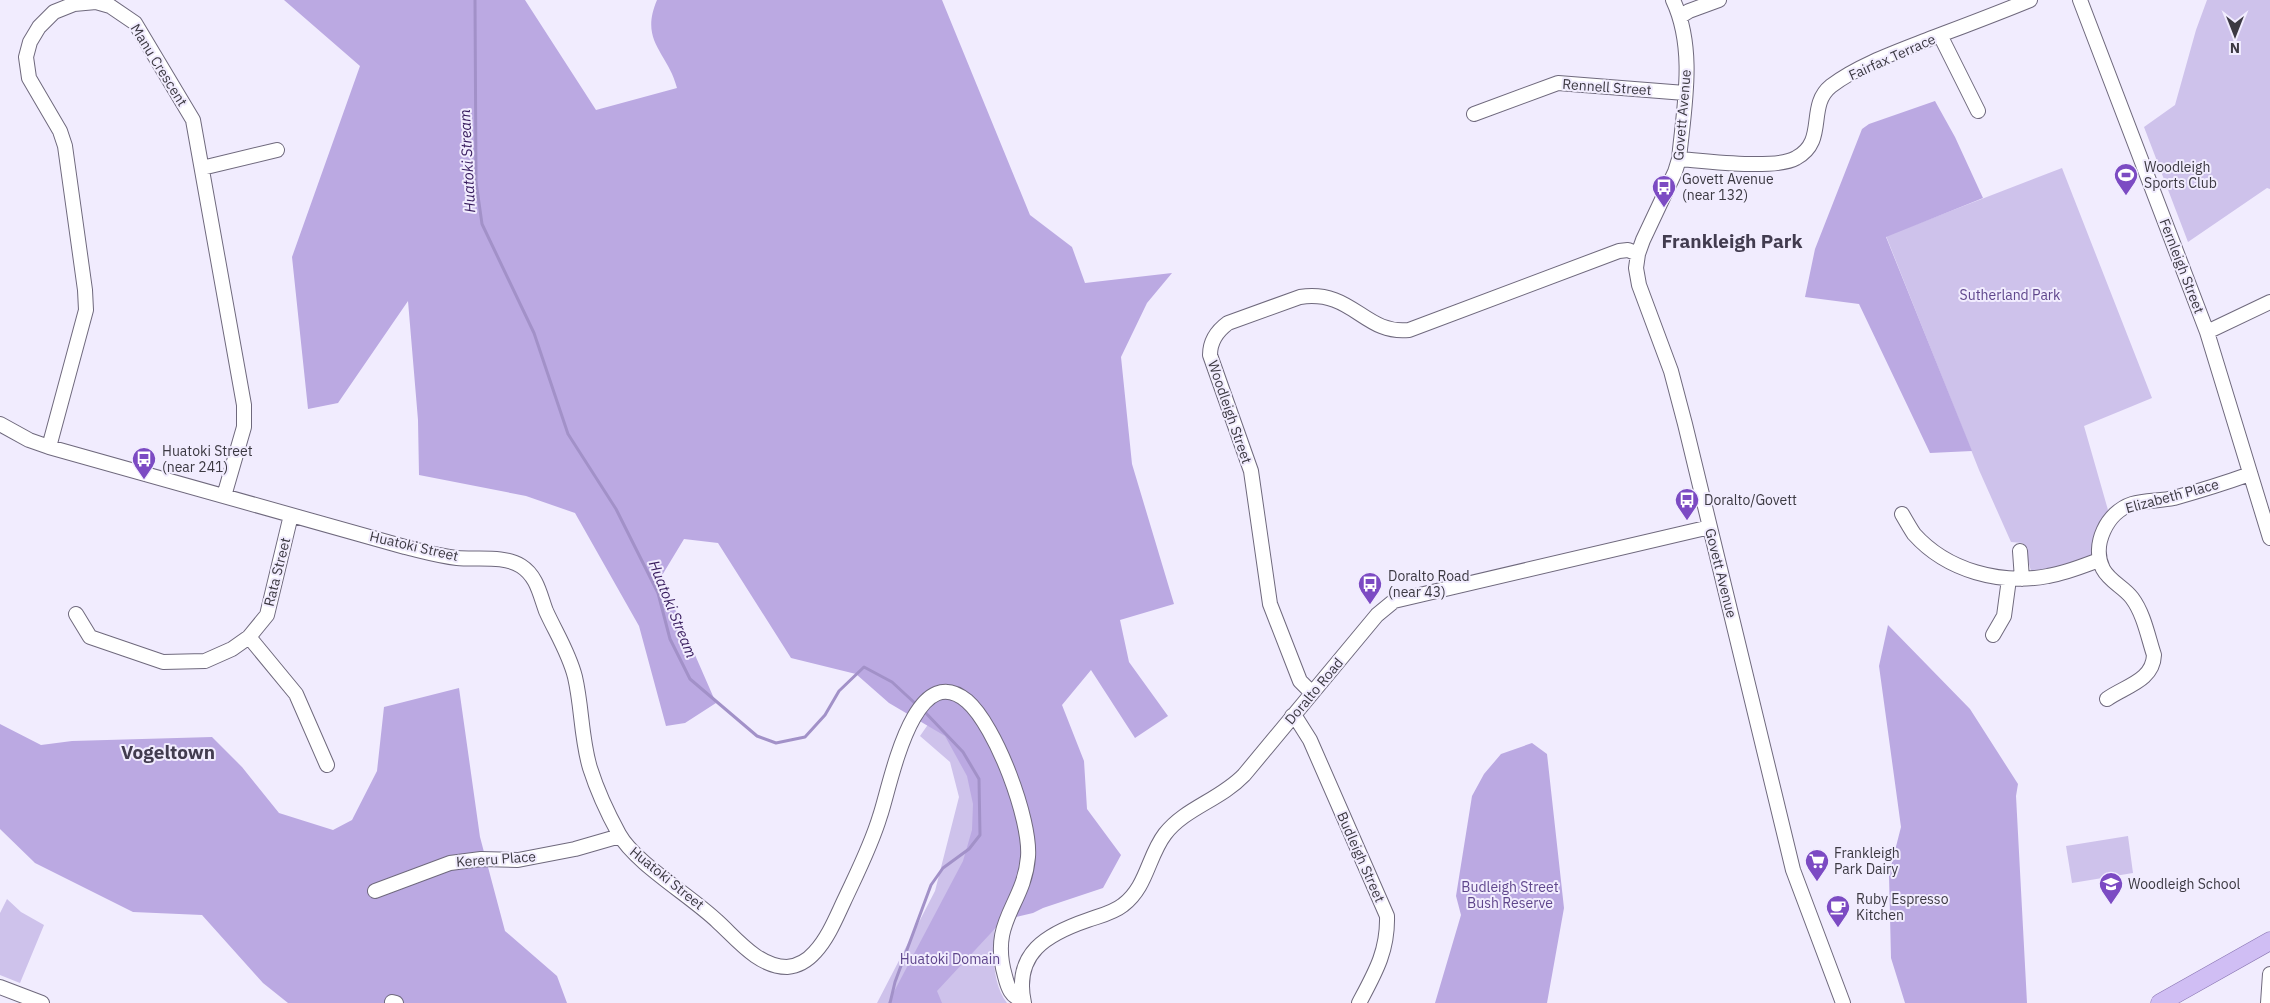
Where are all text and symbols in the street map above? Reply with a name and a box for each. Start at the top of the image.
north arrow [2210,10,2260,60]
street label: Manu Crescent [127,20,192,110]
street label: Fairfax Terrace [1846,30,1938,84]
text: N [2230,39,2240,57]
street label: Govett Avenue [1669,68,1695,161]
street label: Rennell Street [1562,75,1652,99]
water label: Huatoki Stream [455,109,479,213]
place label: Woodleigh Sports Club [2144,158,2217,192]
sports icon: Woodleigh Sports Club [2113,162,2139,196]
place label: Govett Avenue (near 132) [1682,170,1774,204]
bus stop icon: Govett Avenue (near 132) [1651,174,1677,208]
street label: Fernleigh Street [2156,216,2208,316]
district label: Frankleigh Park [1662,229,1802,253]
park label: Sutherland Park [1960,286,2061,304]
street label: Woodleigh Street [1204,358,1256,466]
place label: Huatoki Street (near 241) [162,442,253,476]
bus stop icon: Huatoki Street (near 241) [131,446,157,480]
street label: Elizabeth Place [2123,475,2221,517]
bus stop icon: Doralto/Govett [1674,487,1700,521]
place label: Doralto/Govett [1704,491,1797,509]
street label: Govett Avenue [1701,526,1741,620]
street label: Huatoki Street [368,527,460,565]
street label: Rata Street [260,536,294,608]
water label: Huatoki Stream [645,557,701,661]
place label: Doralto Road (near 43) [1388,567,1470,601]
bus stop icon: Doralto Road (near 43) [1357,571,1383,605]
street label: Doralto Road [1281,654,1347,728]
district label: Vogeltown [121,740,215,764]
street label: Budleigh Street [1333,809,1389,905]
street label: Huatoki Street [626,842,708,914]
place label: Frankleigh Park Dairy [1834,844,1900,878]
street label: Kereru Place [456,847,537,871]
supermarket icon: Frankleigh Park Dairy [1804,848,1830,882]
school or university icon: Woodleigh School [2098,871,2124,905]
place label: Woodleigh School [2128,875,2241,893]
park label: Budleigh Street Bush Reserve [1461,878,1559,912]
place label: Ruby Espresso Kitchen [1856,890,1949,924]
cafe icon: Ruby Espresso Kitchen [1825,894,1851,928]
park label: Huatoki Domain [900,950,1000,968]

